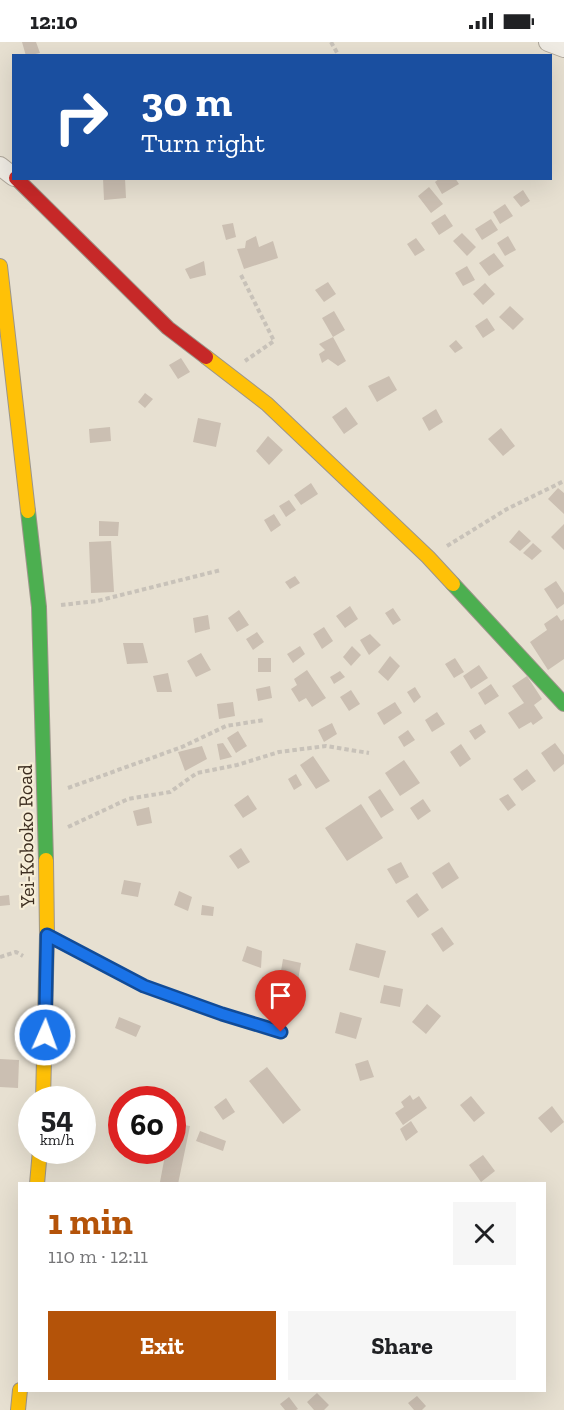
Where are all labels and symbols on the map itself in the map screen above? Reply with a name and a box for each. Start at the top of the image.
street label: Yei-Koboko Road [13,764,39,909]
pin [255,970,306,1032]
position arrow [13,1003,77,1067]
speed limit sign: 60 [108,1086,186,1164]

